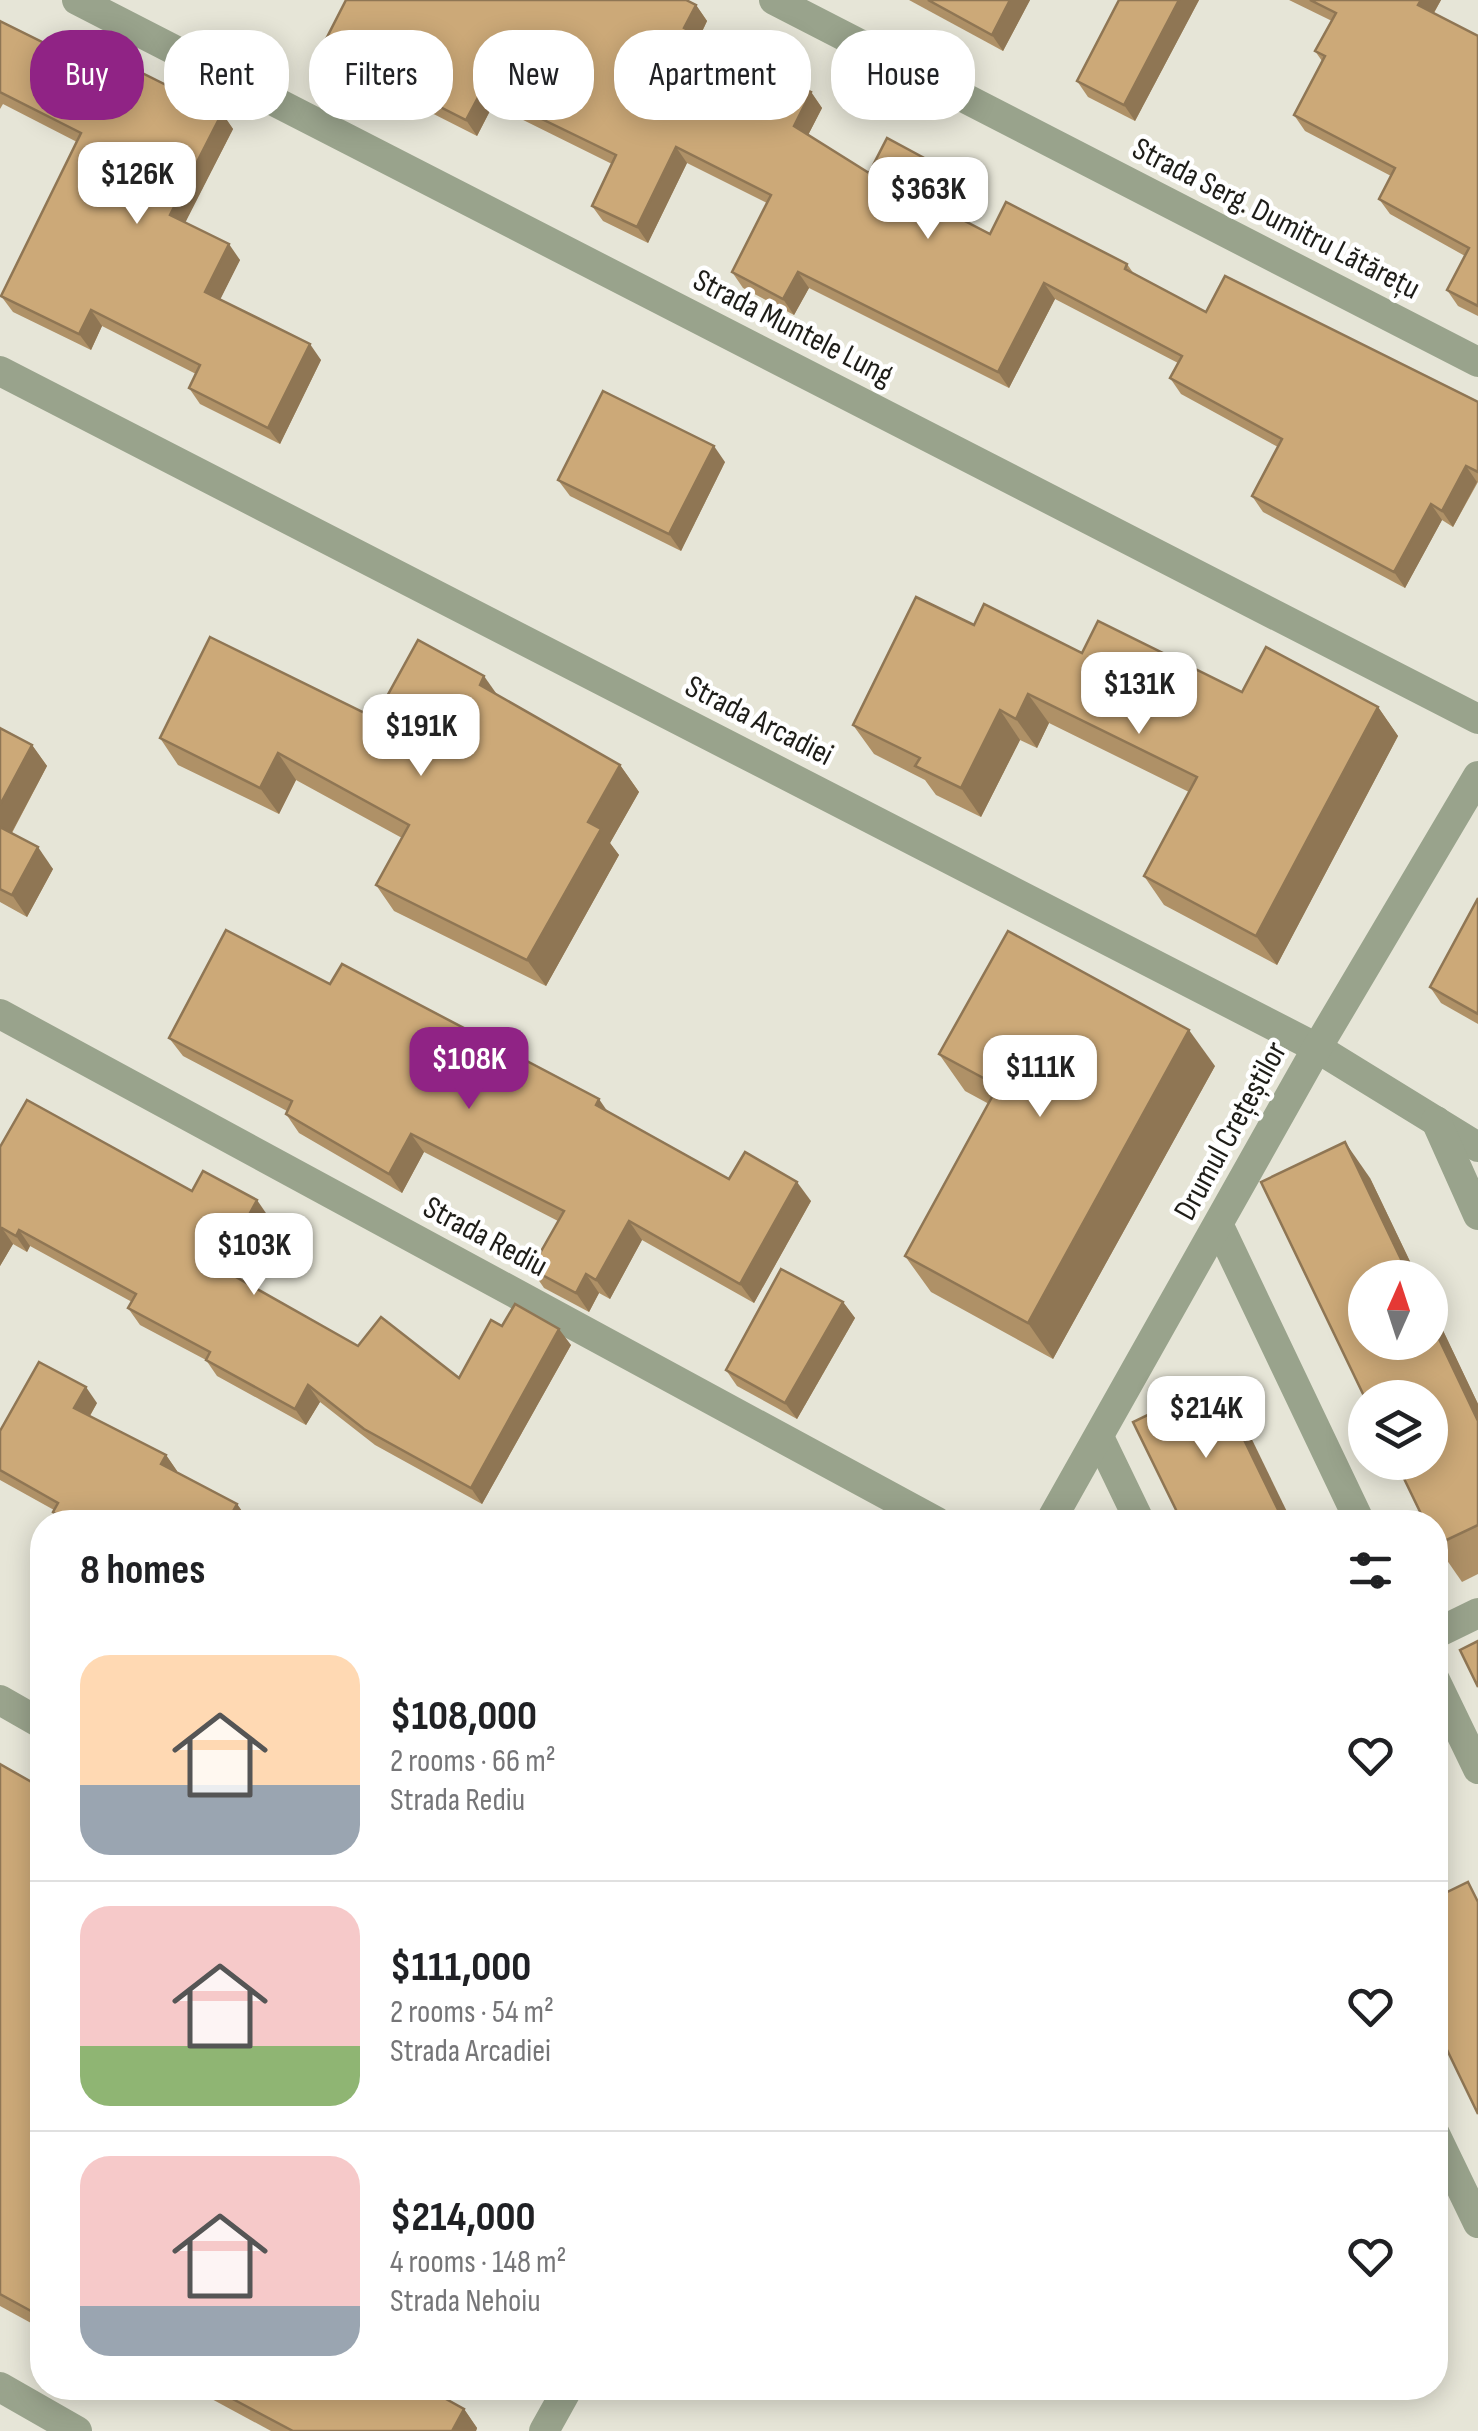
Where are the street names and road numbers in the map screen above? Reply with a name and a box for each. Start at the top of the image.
street label: Strada Serg. Dumitru Lătărețu [1126,130,1426,308]
street label: Strada Muntele Lung [686,261,900,395]
street label: Strada Arcadiei [678,667,840,775]
street label: Drumul Crețeștilor [1166,1035,1296,1227]
street label: Strada Rediu [416,1188,554,1286]

